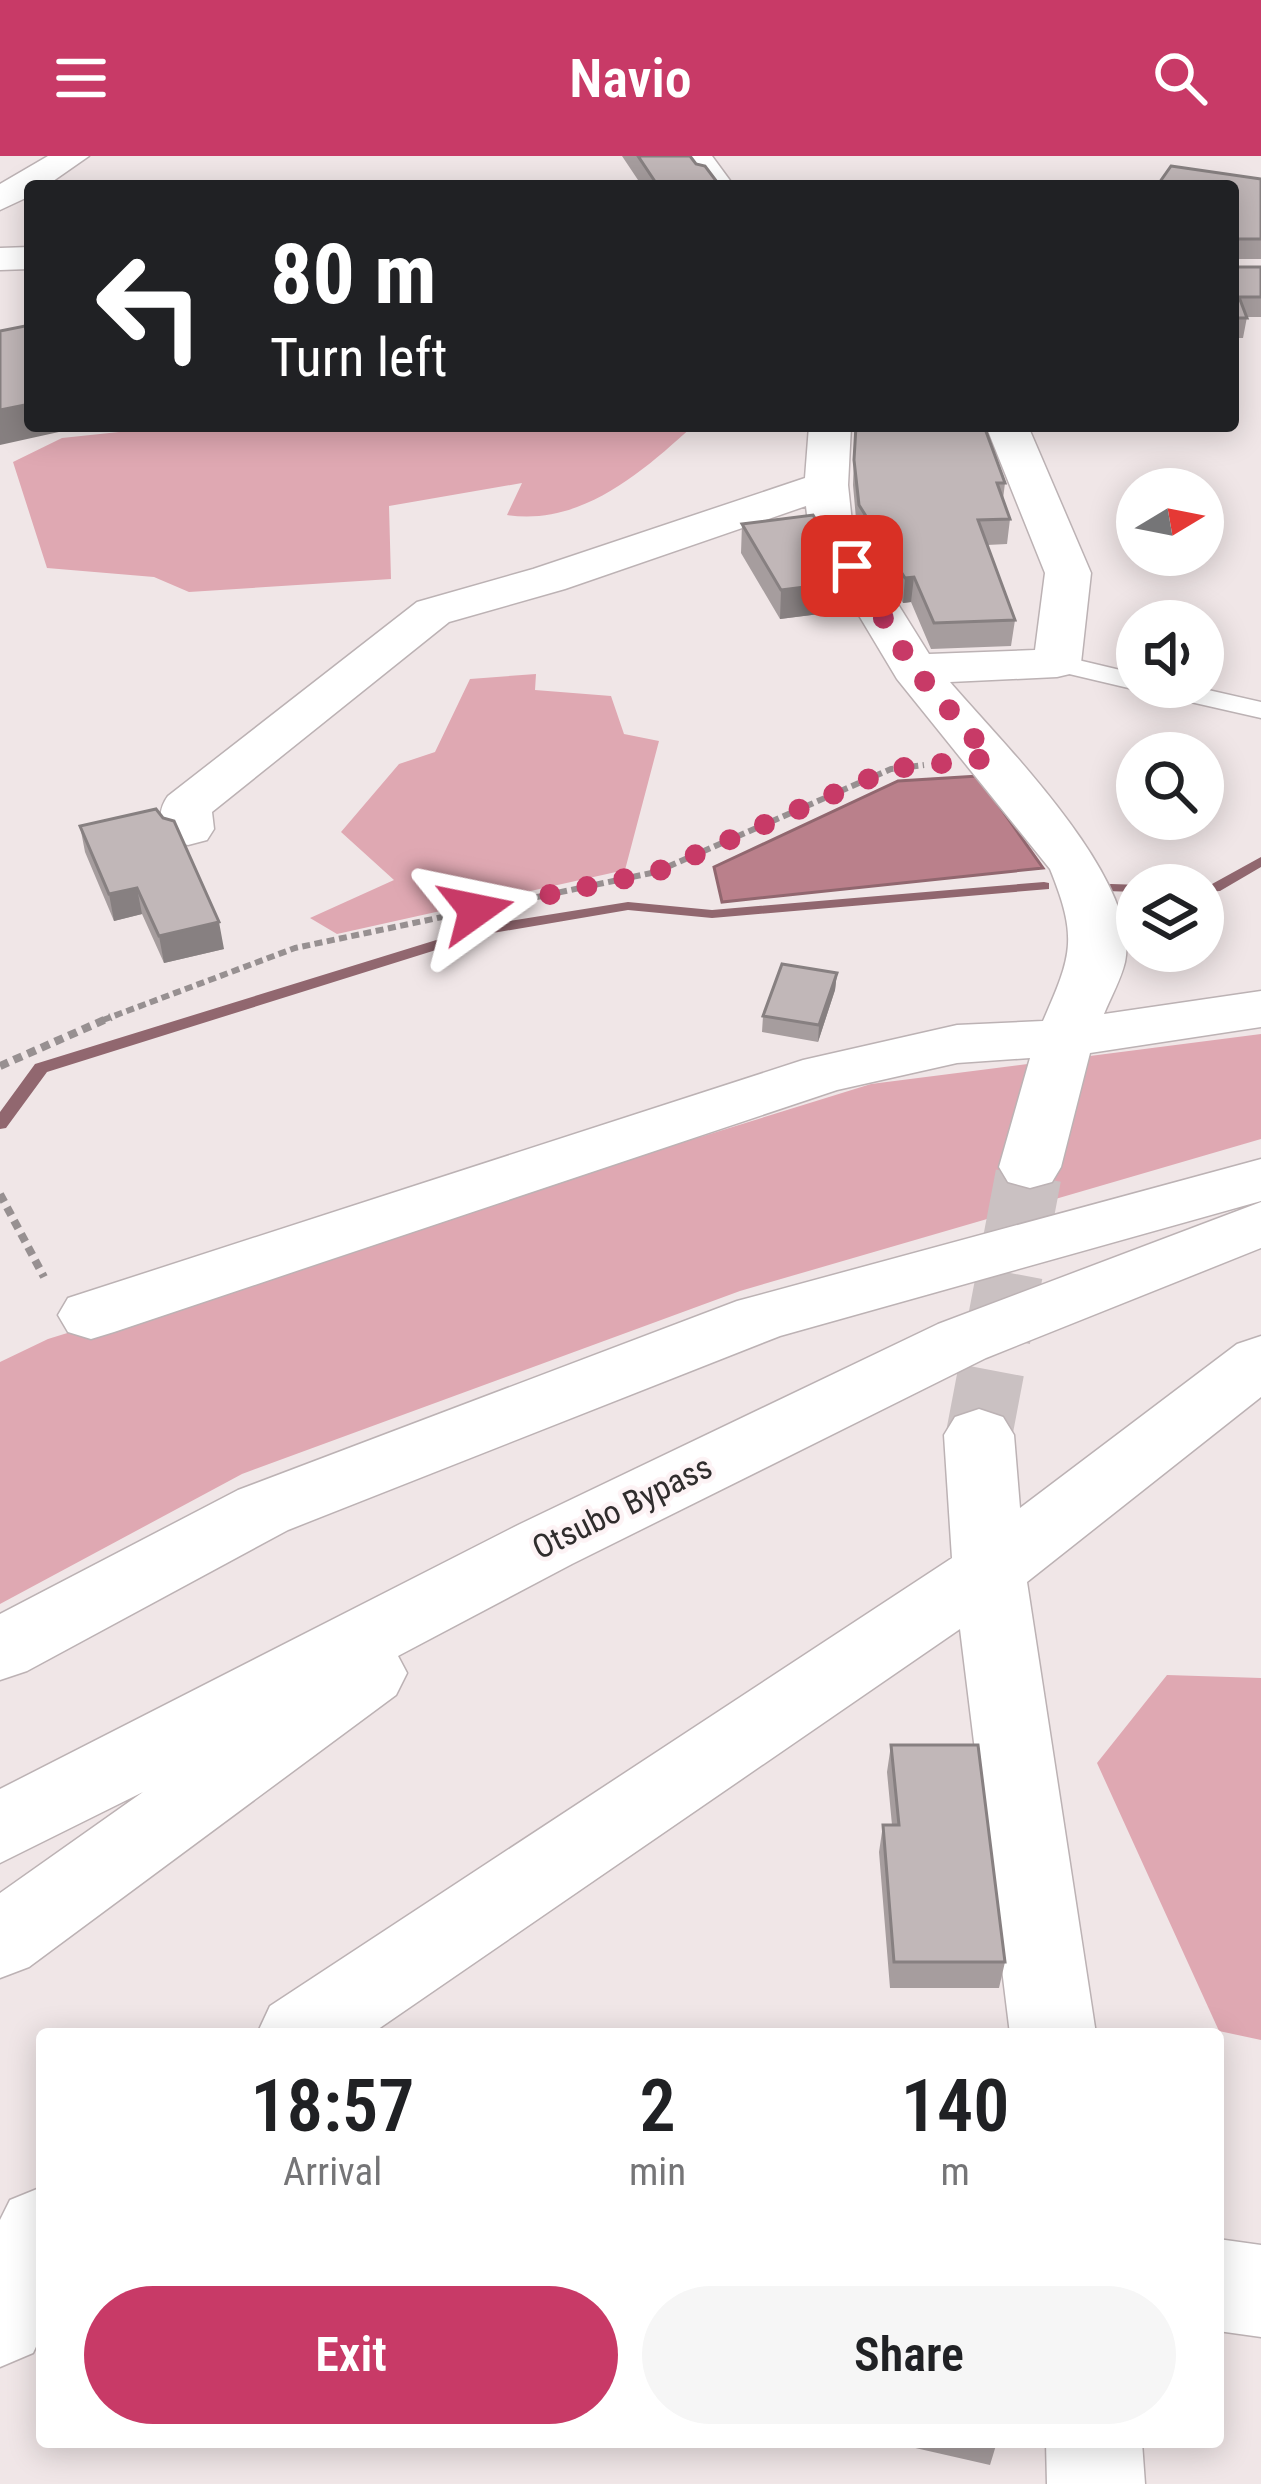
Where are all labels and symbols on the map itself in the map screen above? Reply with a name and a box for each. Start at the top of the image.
north arrow [1116,468,1224,576]
pin [801,515,903,617]
position arrow [413,847,539,973]
street label: Otsubo Bypass [526,1447,718,1567]

